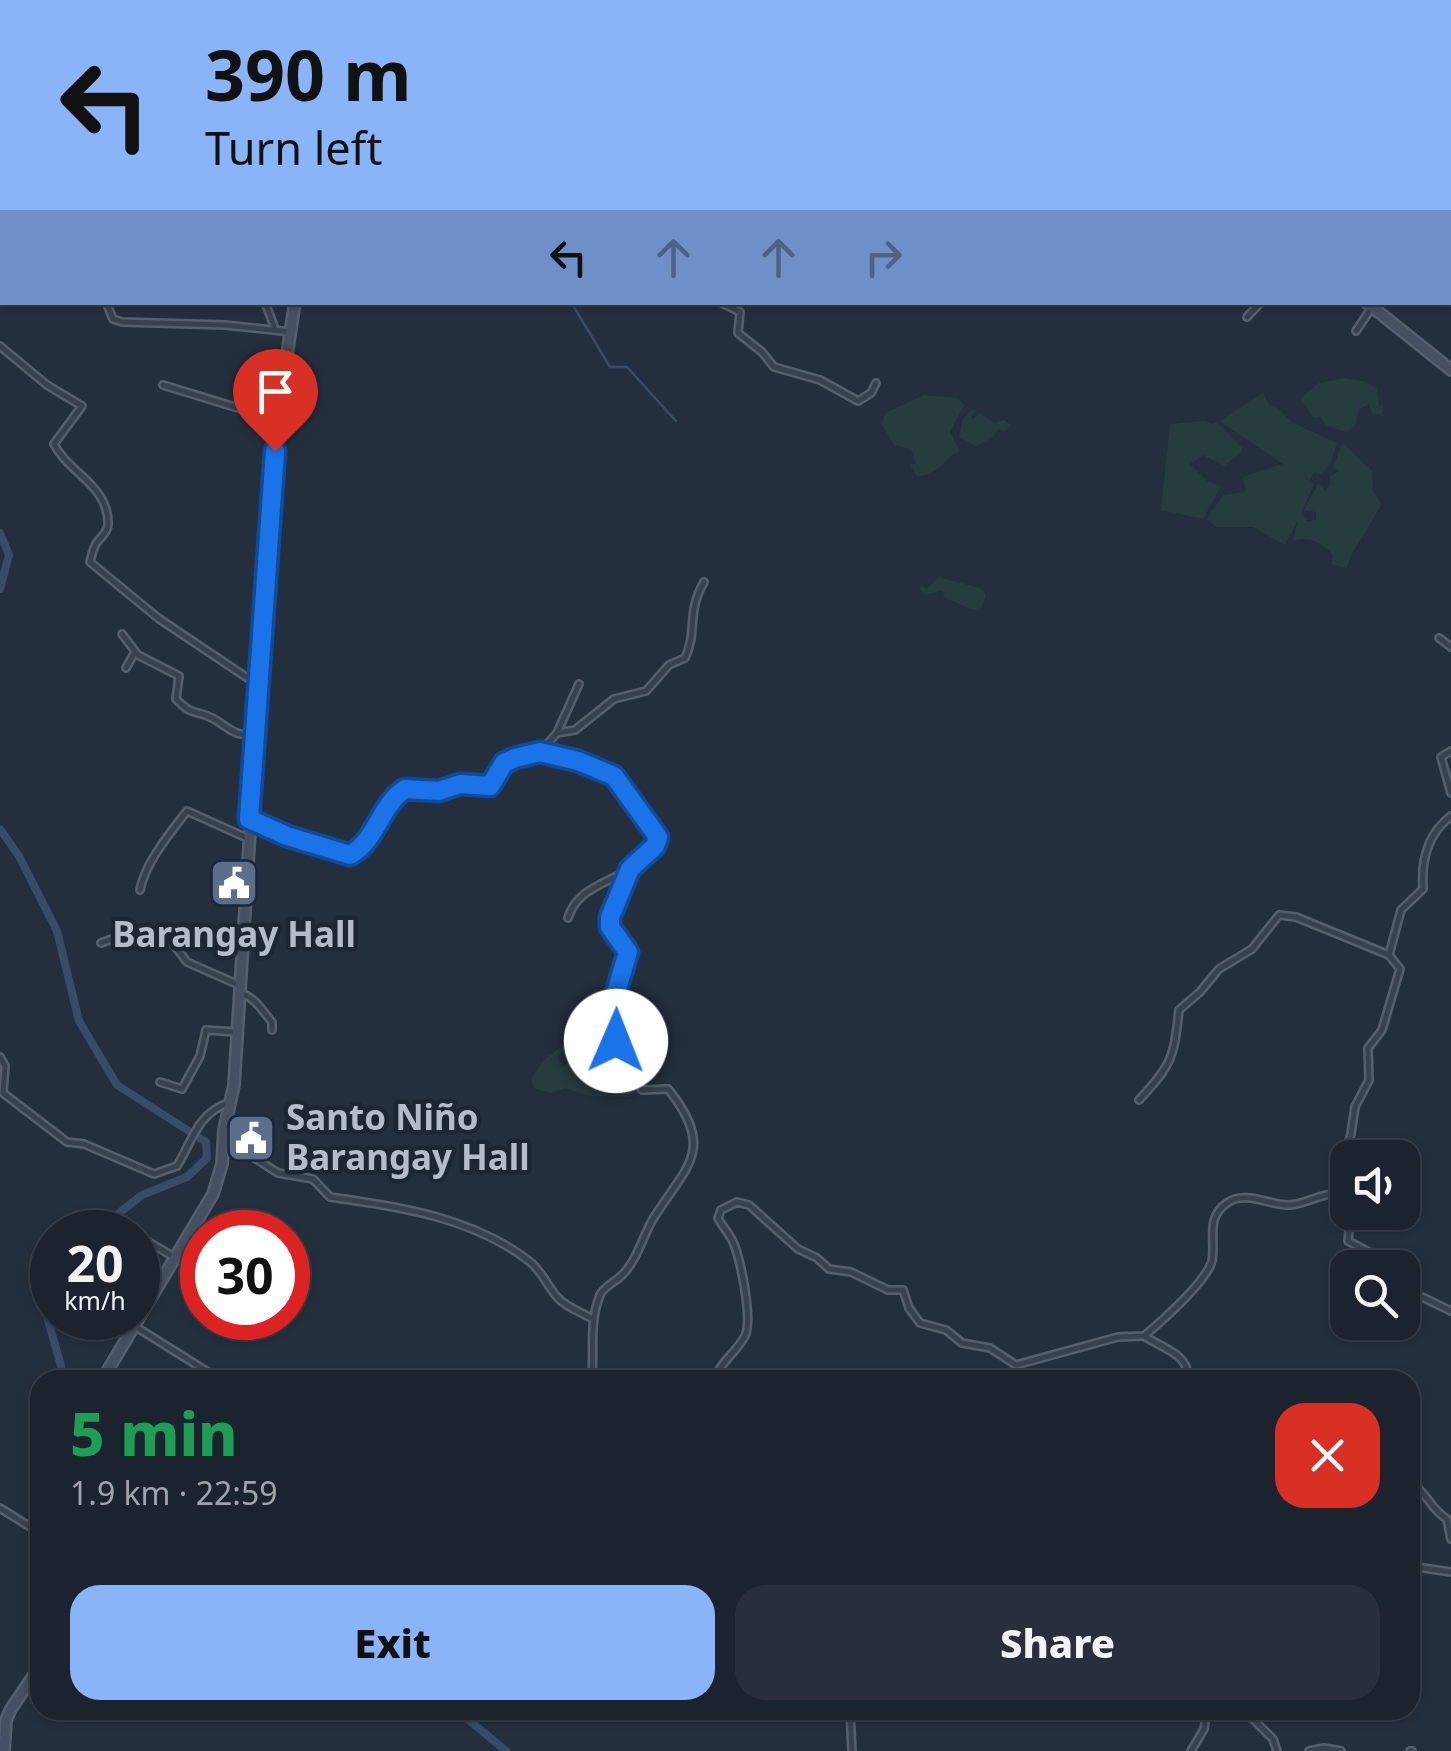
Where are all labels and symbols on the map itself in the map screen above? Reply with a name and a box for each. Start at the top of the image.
pin [233,349,318,452]
public building icon: Barangay Hall [208,857,260,909]
place label: Barangay Hall [112,910,356,957]
position arrow [564,989,668,1093]
place label: Santo Niño Barangay Hall [286,1093,530,1180]
public building icon: Santo Niño Barangay Hall [225,1112,277,1164]
speed limit sign: 30 [180,1210,310,1340]

